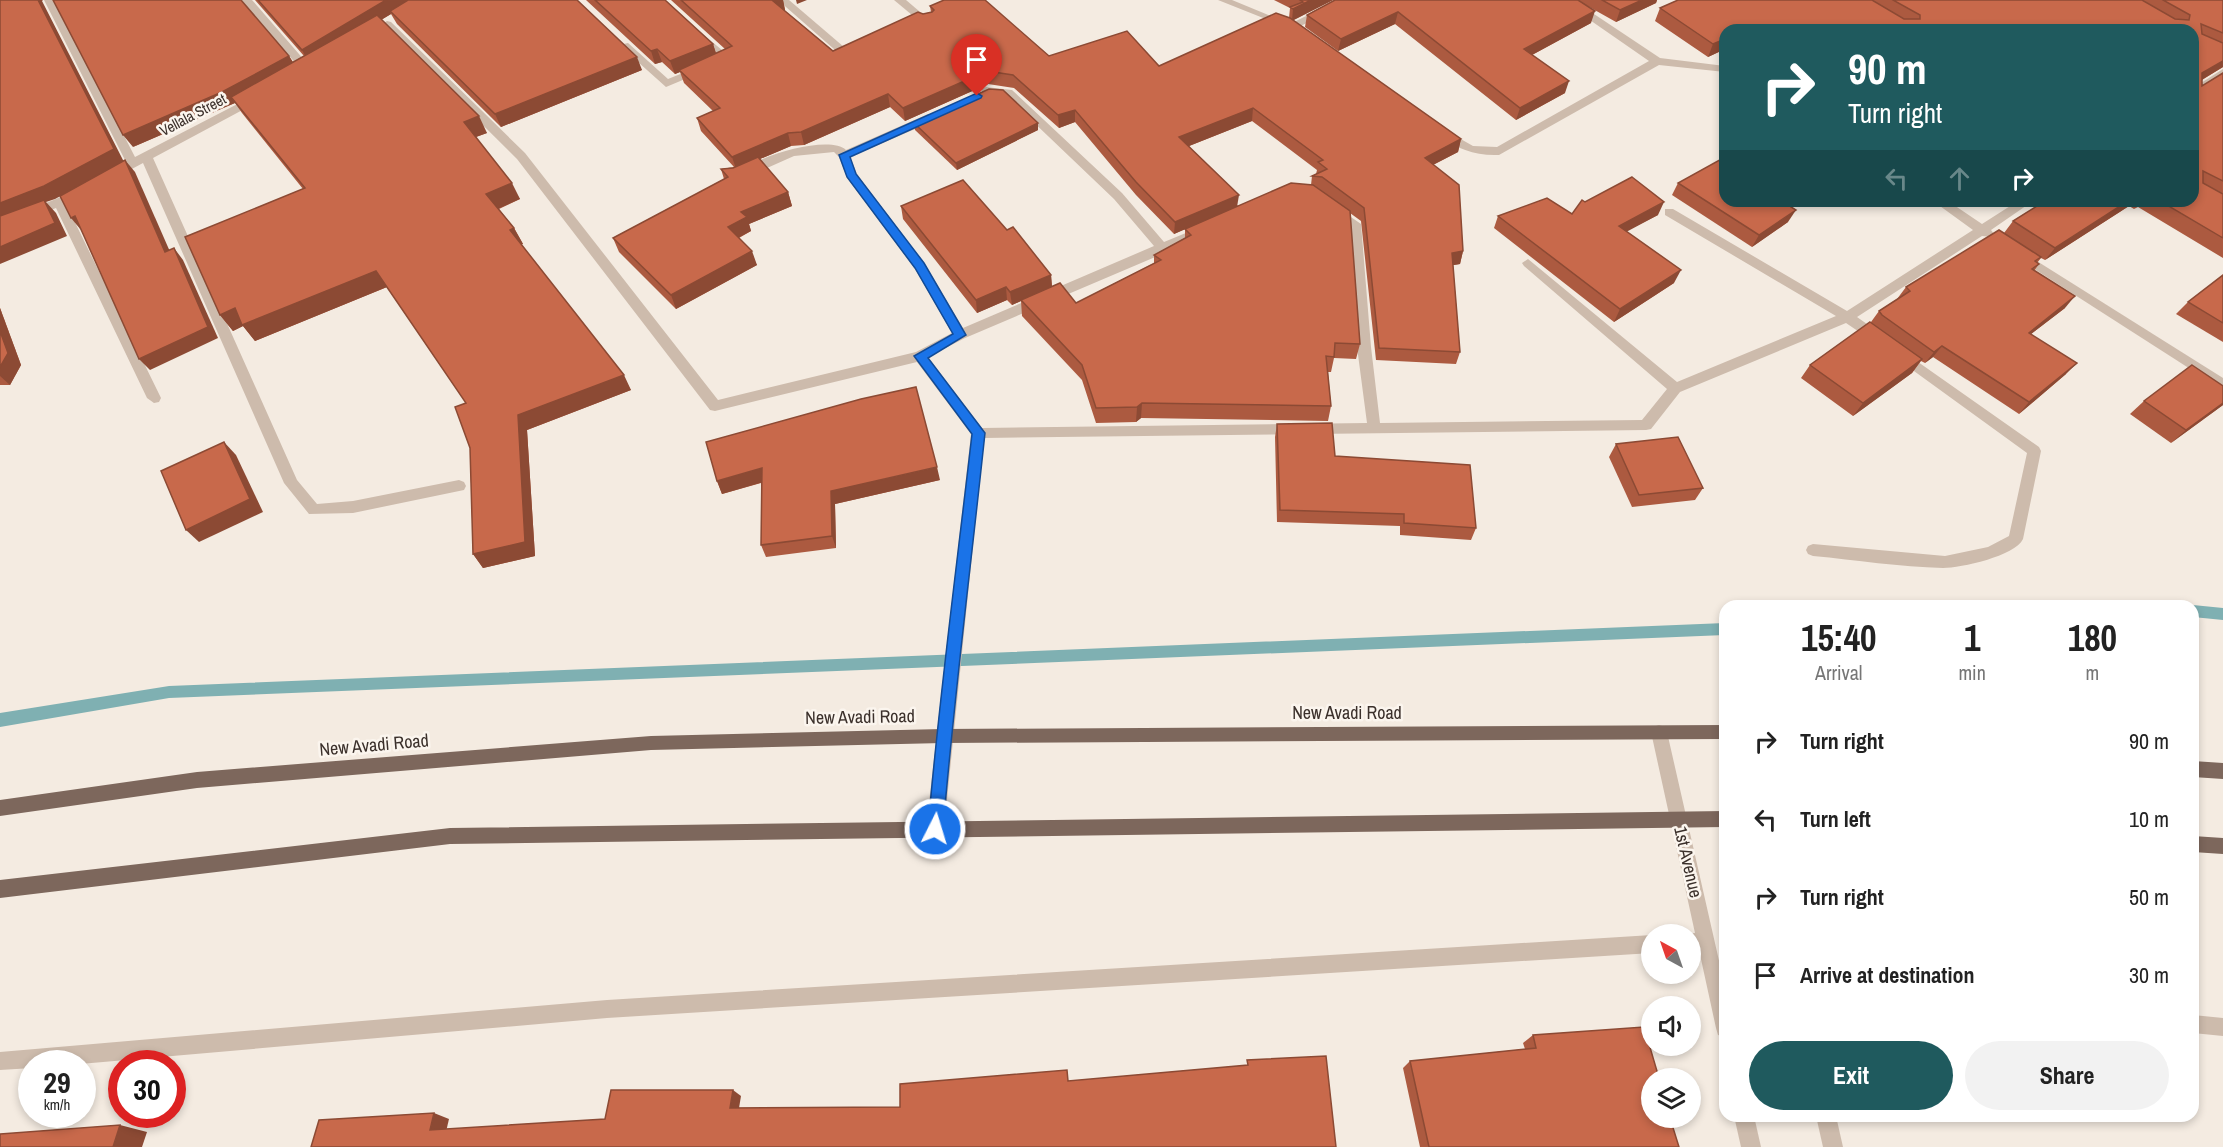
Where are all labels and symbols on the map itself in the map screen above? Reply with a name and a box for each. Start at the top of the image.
pin [951,34,1002,96]
street label: Vellala Street [156,88,230,141]
street label: New Avadi Road [1292,700,1402,725]
street label: New Avadi Road [805,703,915,730]
street label: New Avadi Road [318,727,430,762]
position arrow [903,797,967,861]
street label: 1st Avenue [1668,824,1709,900]
north arrow [1641,924,1701,984]
speed limit sign: 30 [108,1050,186,1128]

